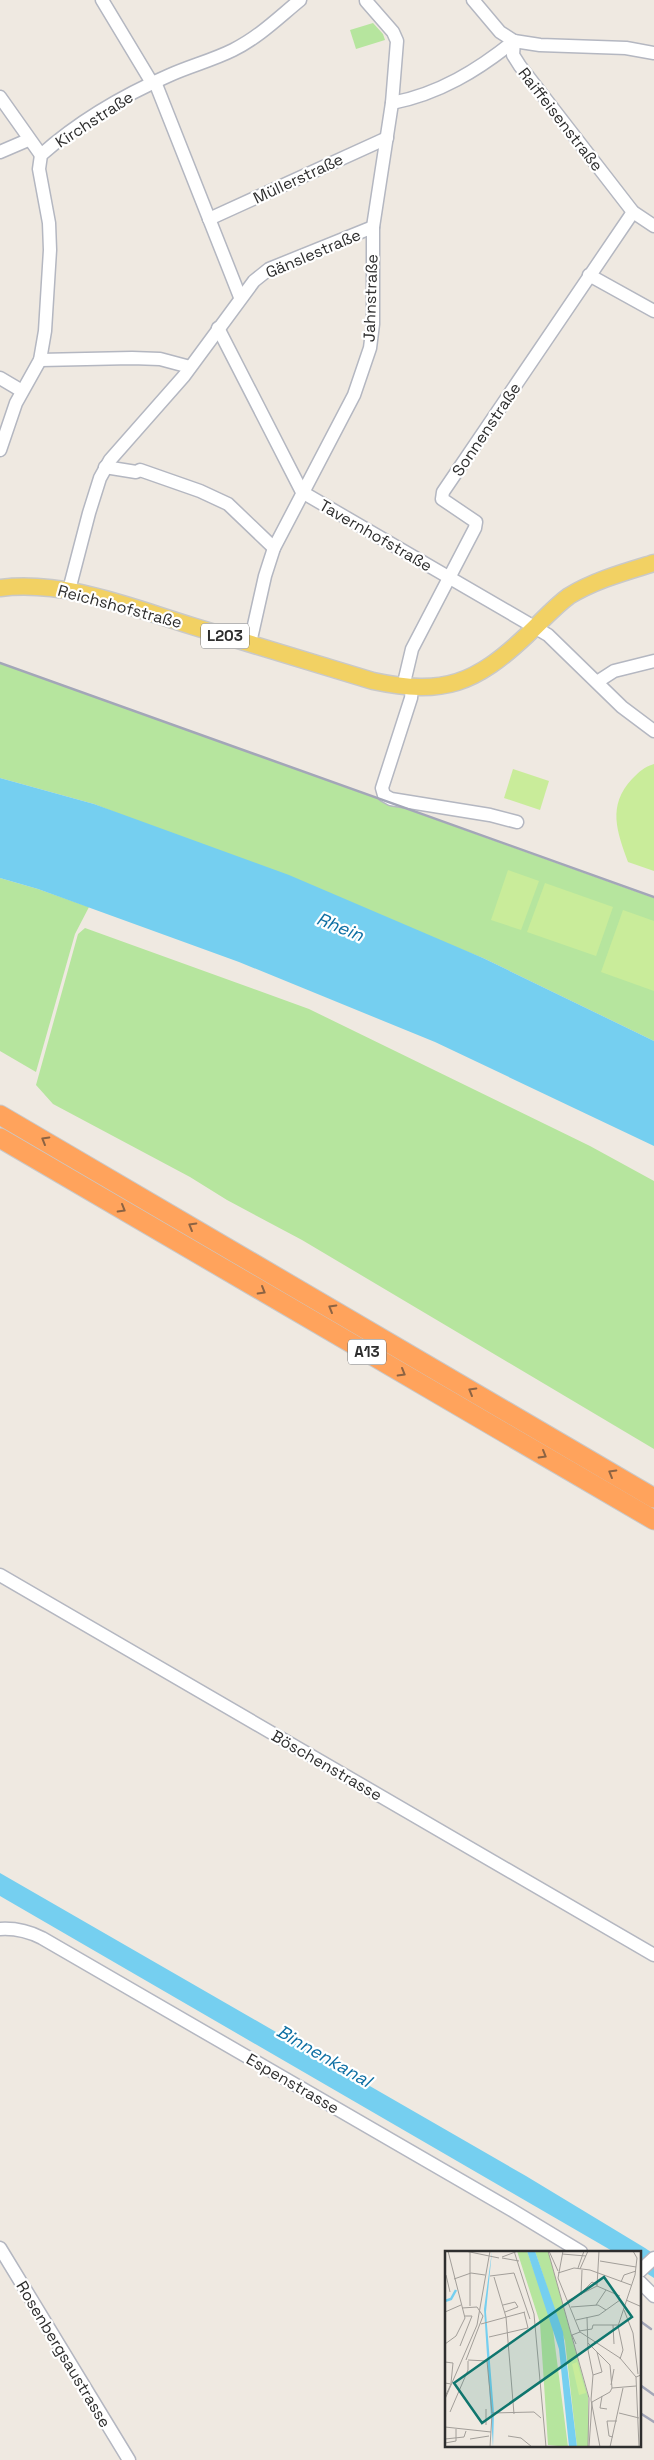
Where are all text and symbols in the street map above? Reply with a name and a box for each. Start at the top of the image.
street label: Raiffeisenstraße [513,63,608,176]
street label: Kirchstraße [51,86,137,152]
street label: Müllerstraße [250,148,347,208]
street label: Gänslestraße [262,224,364,283]
street label: Jahnstraße [358,254,383,342]
street label: Sonnenstraße [447,378,526,480]
street label: Tavernhofstraße [316,495,436,576]
street label: Reichshofstraße [55,580,184,633]
road number: L203 [201,624,249,648]
water label: Rhein [313,907,368,947]
one-way arrow [41,1137,50,1147]
one-way arrow [117,1203,126,1213]
one-way arrow [188,1223,197,1233]
one-way arrow [257,1285,266,1295]
one-way arrow [328,1305,337,1315]
road number: A13 [348,1340,386,1364]
one-way arrow [397,1367,406,1377]
one-way arrow [468,1387,477,1397]
one-way arrow [537,1449,546,1459]
one-way arrow [608,1470,617,1480]
street label: Böschenstrasse [268,1725,386,1806]
water label: Binnenkanal [273,2019,378,2093]
street label: Espenstrasse [243,2048,343,2118]
inset map [445,2251,642,2448]
street label: Rosenbergsaustrasse [11,2277,116,2431]

